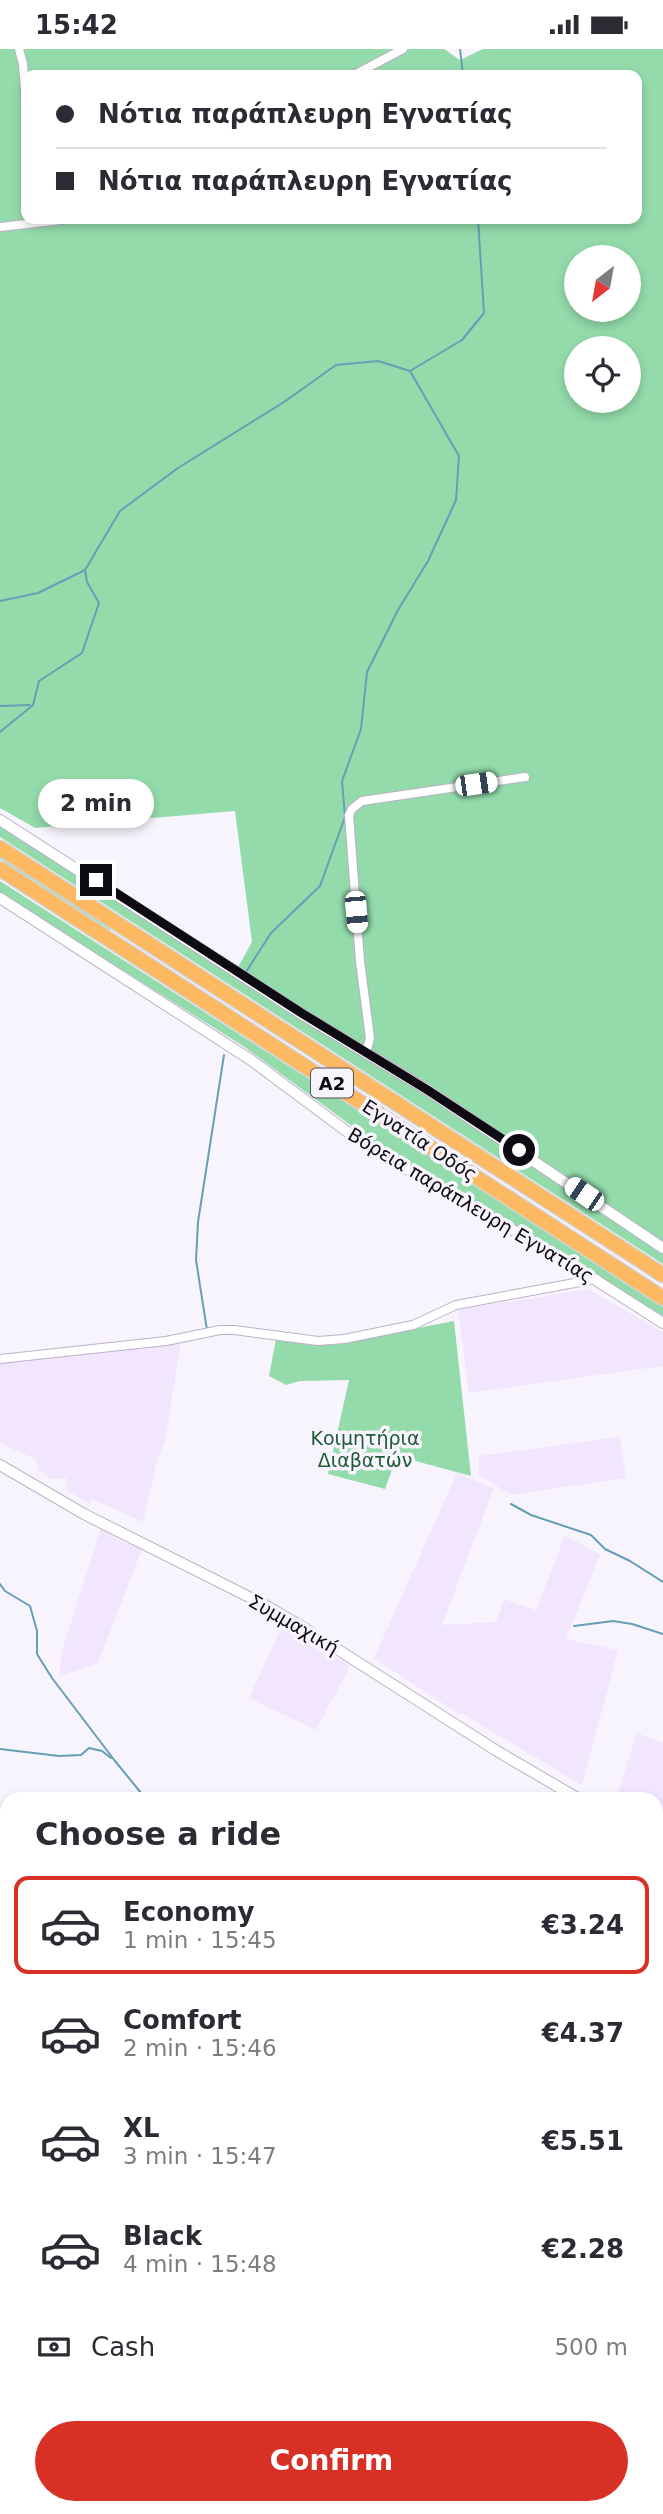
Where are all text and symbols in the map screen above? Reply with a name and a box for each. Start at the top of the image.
text: 15:42 [35,10,118,40]
text: Νότια παράπλευρη Εγνατίας [98,99,512,129]
text: Νότια παράπλευρη Εγνατίας [98,166,512,196]
north arrow [564,245,640,322]
map controls [564,245,641,413]
button: locate [564,336,641,413]
car [454,771,499,797]
callout: 2 min [38,779,154,827]
text: 2 min [60,790,132,816]
route end [80,864,112,896]
car [344,890,369,934]
road number: Α2 [311,1069,353,1098]
street label: Εγνατία Οδός [359,1095,481,1185]
street label: Βόρεια παράπλευρη Εγνατίας [344,1123,598,1287]
route start [503,1134,535,1166]
car [561,1174,608,1214]
park label: Κοιμητήρια Διαβατών [310,1427,420,1471]
street label: Συμμαχική [245,1589,343,1659]
text: Choose a ride [35,1815,281,1853]
icon: car [39,1894,102,1957]
text: Economy [123,1897,254,1927]
text: €3.24 [542,1910,624,1940]
text: 1 min · 15:45 [123,1927,277,1953]
icon: car [39,2002,102,2065]
text: Comfort [123,2005,241,2035]
text: €4.37 [542,2018,624,2048]
text: 2 min · 15:46 [123,2035,277,2061]
icon: car [39,2110,102,2173]
text: XL [123,2113,160,2143]
text: €5.51 [542,2126,624,2156]
text: 3 min · 15:47 [123,2143,277,2169]
icon: car [39,2218,102,2281]
text: Black [123,2221,202,2251]
text: €2.28 [542,2234,624,2264]
text: 4 min · 15:48 [123,2251,277,2277]
icon: cash [35,2328,73,2366]
text: Cash [91,2332,155,2362]
text: 500 m [554,2334,628,2360]
button: Confirm [35,2421,628,2501]

